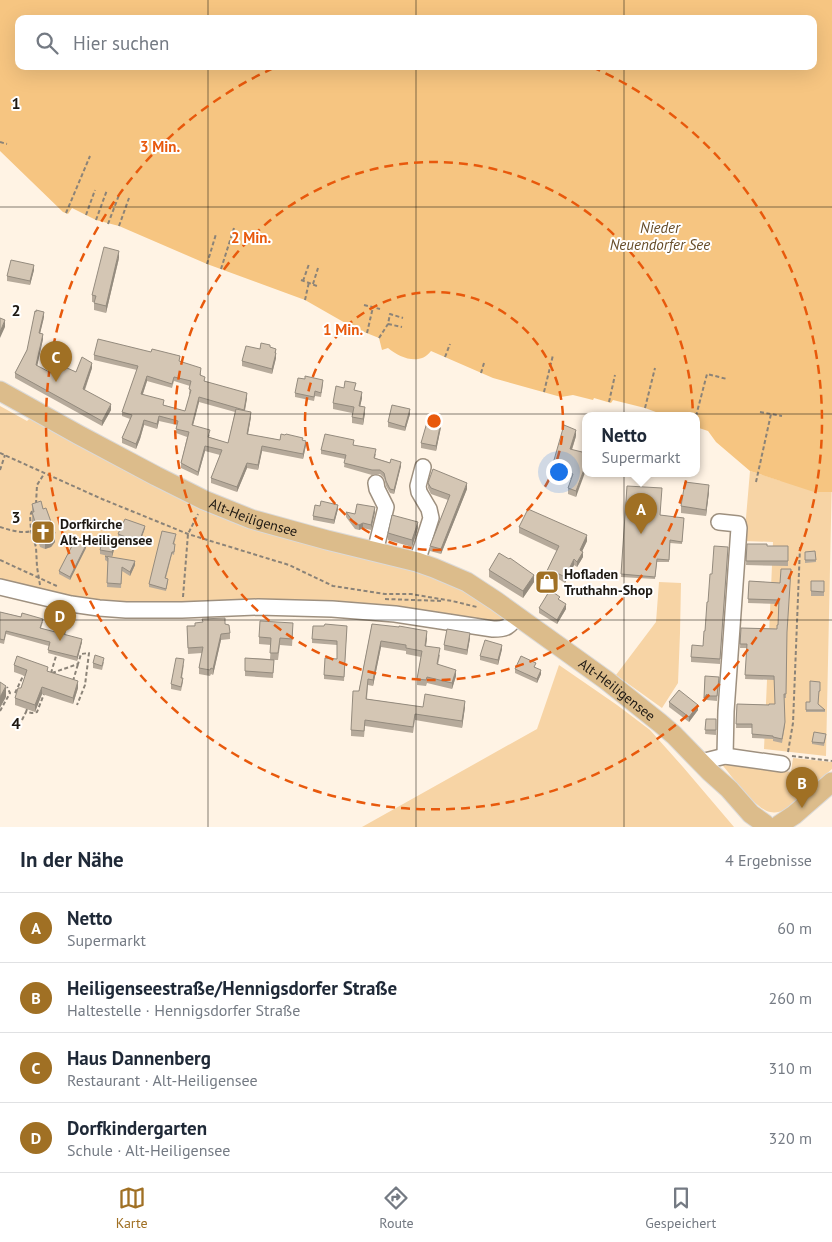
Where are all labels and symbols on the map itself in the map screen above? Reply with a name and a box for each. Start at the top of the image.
text: 1 [11,93,21,113]
text: 3 Min. [140,137,180,156]
water label: Nieder Neuendorfer See [610,218,710,254]
text: 2 Min. [231,228,271,247]
text: 2 [11,300,21,320]
text: 1 Min. [323,320,363,339]
pin: C [40,341,72,382]
centre of rings [425,412,443,430]
your location [546,459,572,485]
pin: A [625,493,657,534]
street label: Alt-Heiligensee [207,494,300,540]
text: 3 [11,507,21,527]
place label: Dorfkirche Alt-Heiligensee [60,515,152,549]
church icon: Dorfkirche Alt-Heiligensee [30,519,56,545]
place label: Hofladen Truthahn-Shop [564,565,653,599]
shop icon: Hofladen Truthahn-Shop [534,569,560,595]
pin: D [44,600,76,641]
street label: Alt-Heiligensee [575,654,659,725]
text: 4 [11,713,21,733]
pin: B [786,767,818,808]

